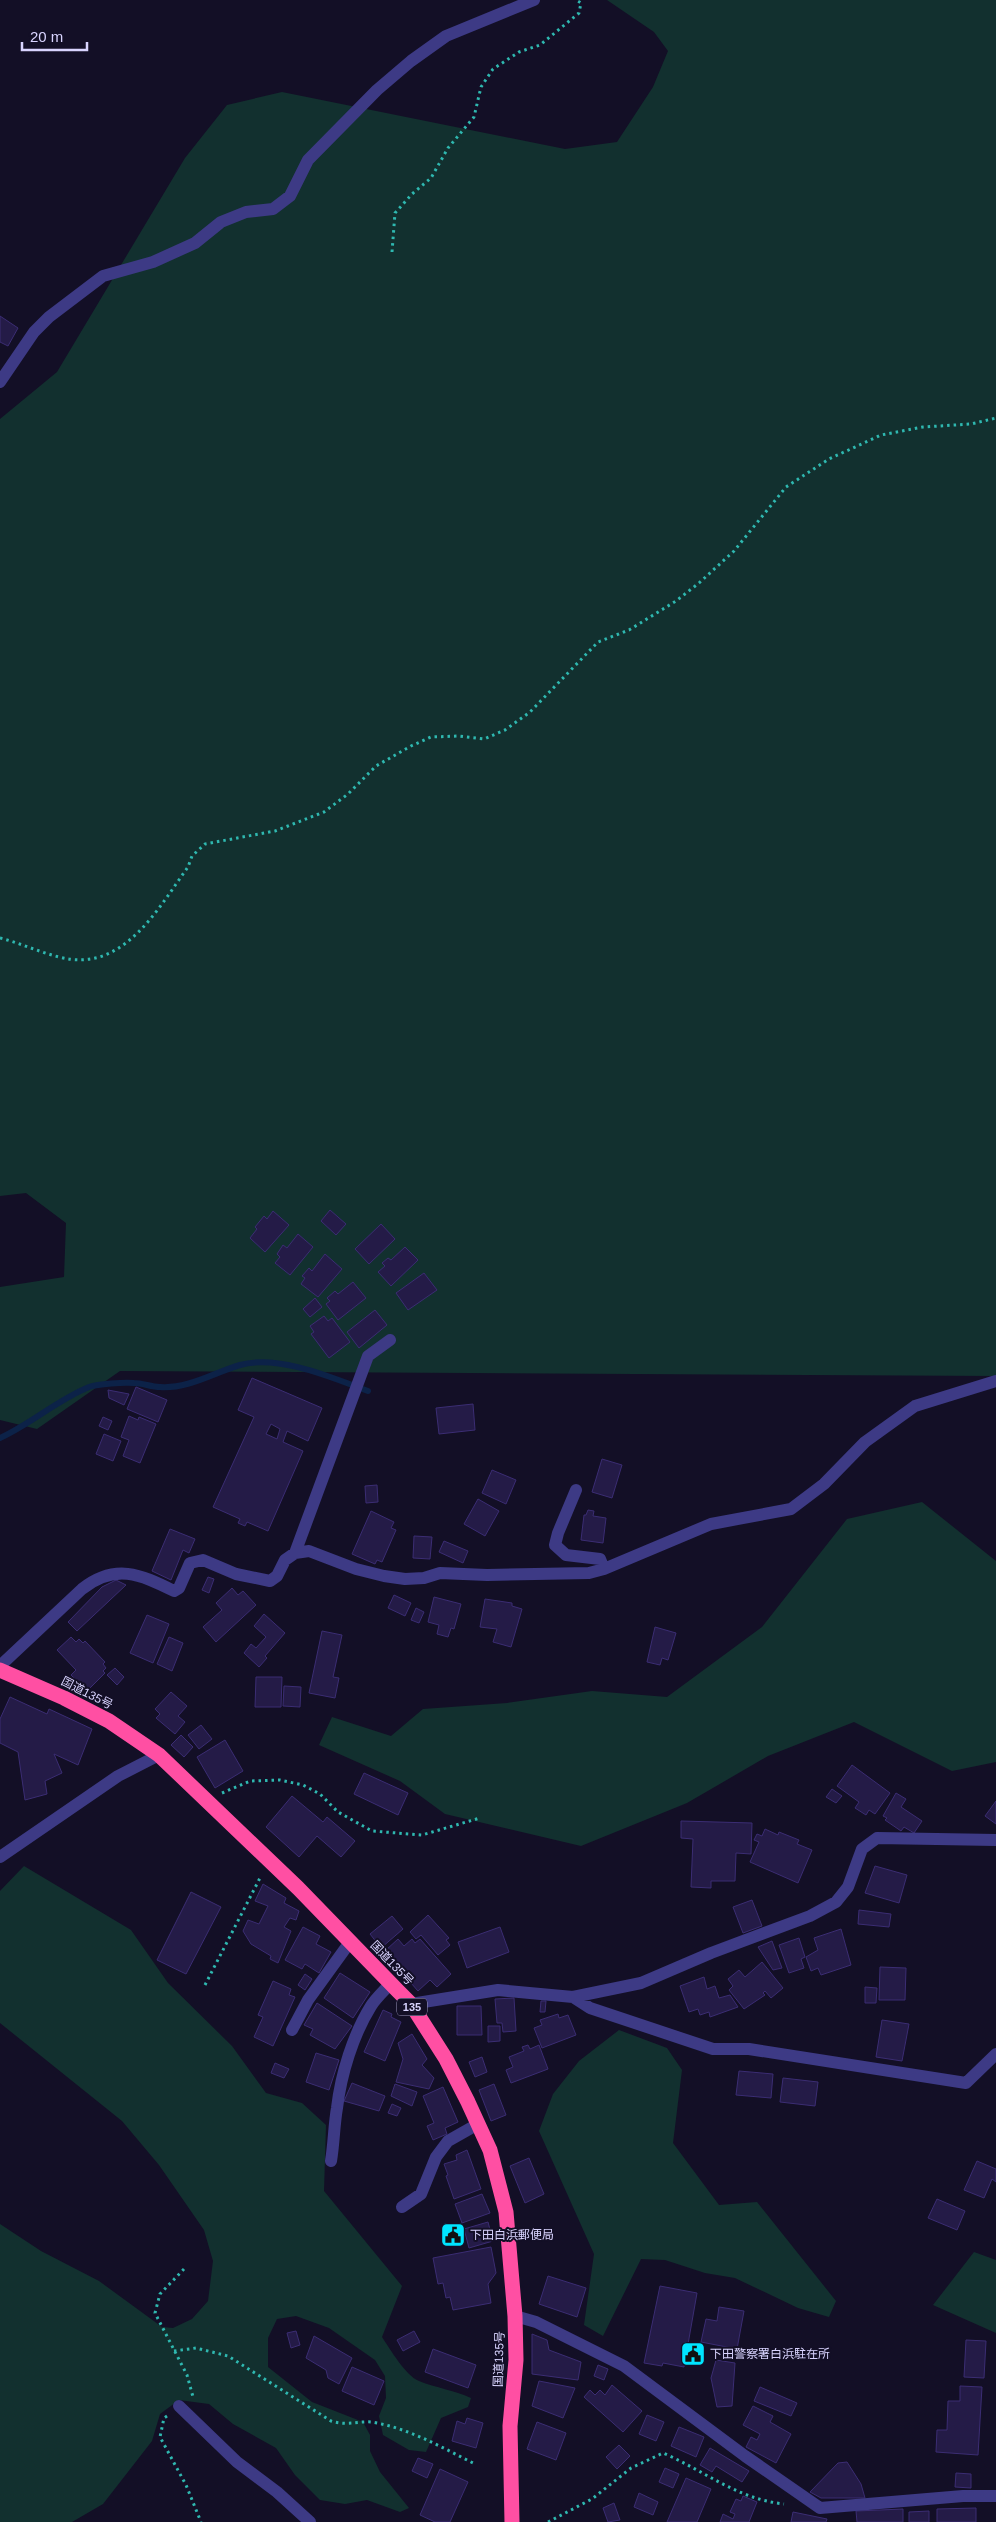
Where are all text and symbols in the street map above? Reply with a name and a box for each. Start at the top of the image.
scale bar [22,20,88,52]
text: 20 m [30,28,63,45]
street label: 国道135号 [59,1674,115,1712]
street label: 国道135号 [368,1938,416,1988]
road number: 135 [397,1998,427,2015]
public building icon: 下田白浜郵便局 [440,2222,466,2248]
place label: 下田白浜郵便局 [470,2228,554,2242]
street label: 国道135号 [491,2331,507,2387]
public building icon: 下田警察署白浜駐在所 [680,2341,706,2367]
place label: 下田警察署白浜駐在所 [710,2347,830,2361]

